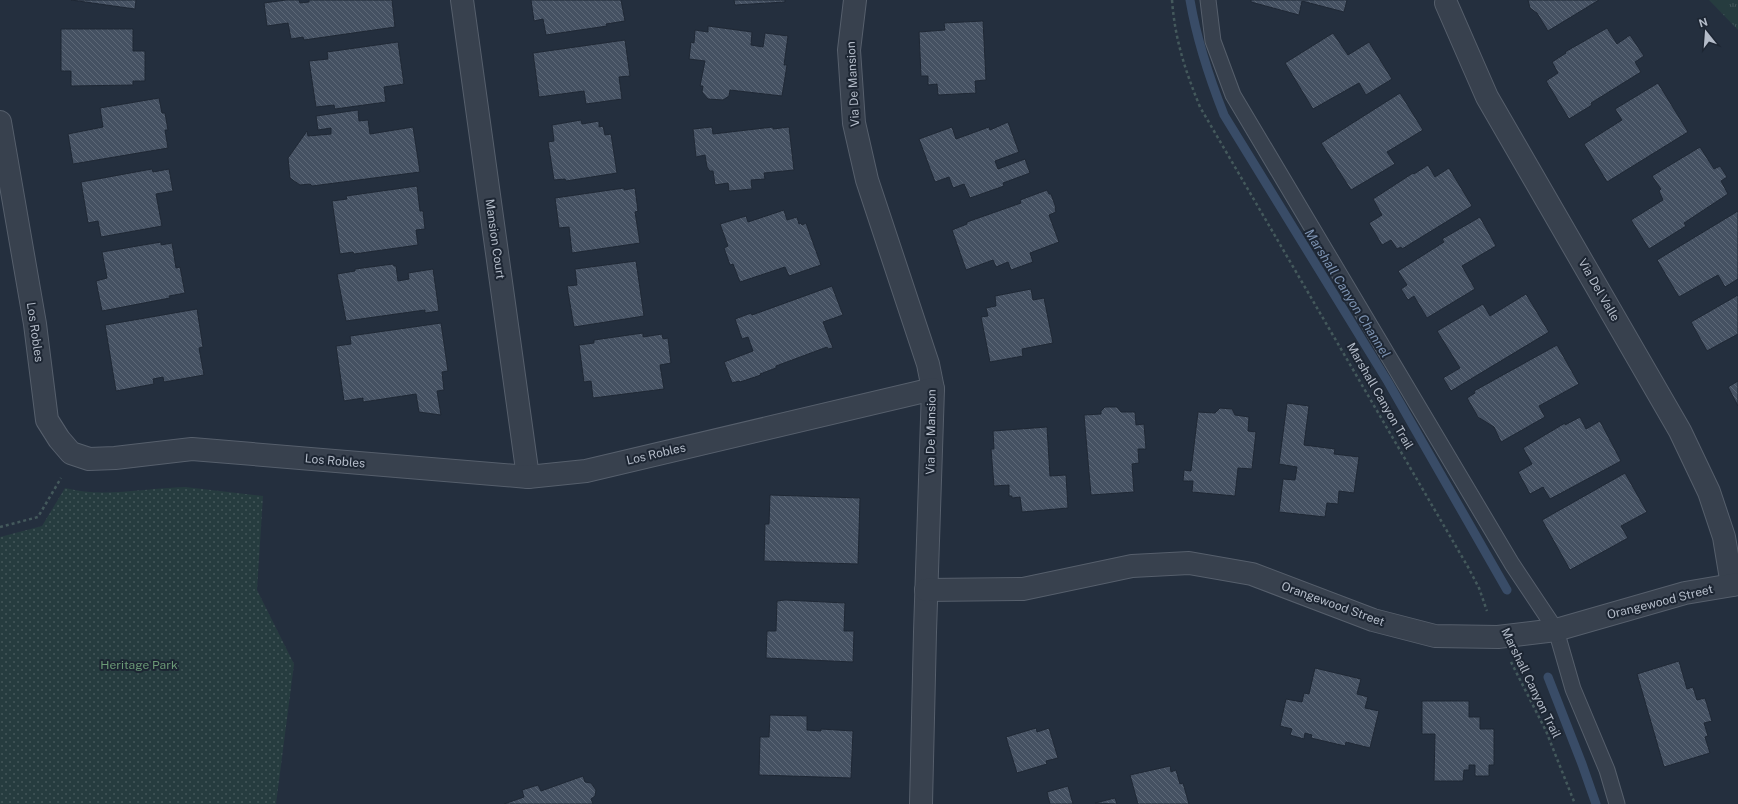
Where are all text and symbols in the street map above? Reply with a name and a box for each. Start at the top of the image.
north arrow [1686,12,1726,52]
text: N [1697,15,1709,29]
street label: Via De Mansion [844,41,862,127]
street label: Mansion Court [482,198,508,280]
water label: Marshall Canyon Channel [1302,226,1393,360]
street label: Via Del Valle [1575,256,1623,324]
street label: Los Robles [24,301,46,363]
street label: Marshall Canyon Trail [1344,340,1416,452]
street label: Via De Mansion [923,389,939,475]
street label: Los Robles [625,440,687,468]
street label: Los Robles [304,451,366,471]
street label: Orangewood Street [1280,579,1387,629]
street label: Orangewood Street [1606,582,1715,622]
street label: Marshall Canyon Trail [1498,626,1564,741]
park label: Heritage Park [100,658,178,672]

